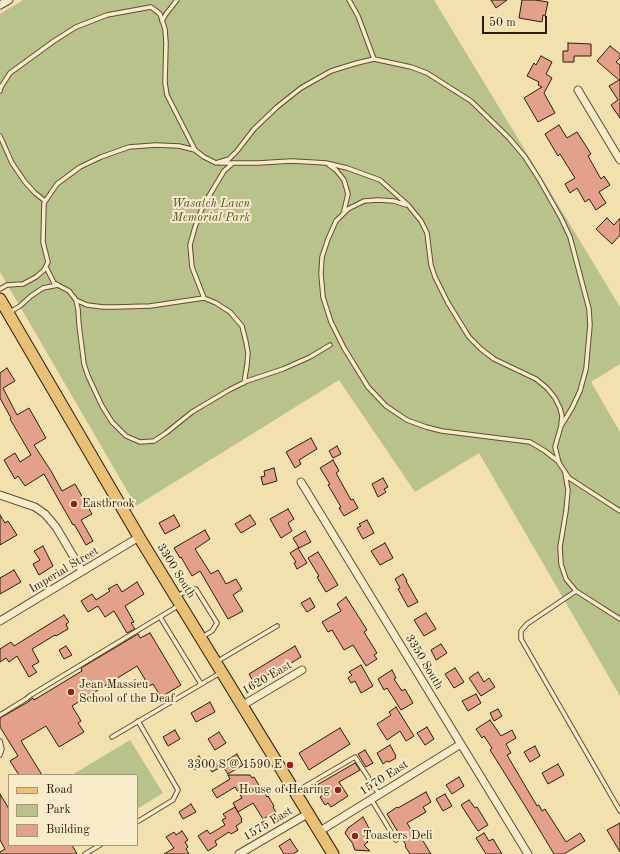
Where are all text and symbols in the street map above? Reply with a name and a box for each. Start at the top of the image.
scale bar [484,8,549,34]
text: 50 m [489,17,516,29]
park label: Wasatch Lawn Memorial Park [172,197,250,225]
place label: Eastbrook [82,497,135,511]
marker: Eastbrook [69,499,79,509]
street label: 3300 South [154,541,198,601]
street label: Imperial Street [27,544,101,596]
street label: 3350 South [402,632,446,692]
street label: 1620 East [240,658,294,698]
place label: Jean Massieu School of the Deaf [79,678,174,706]
marker: Jean Massieu School of the Deaf [66,687,76,697]
street label: 1570 East [357,757,411,799]
place label: 3300 S @ 1590 E [187,758,282,772]
marker: 3300 S @ 1590 E [285,760,295,770]
legend [8,774,138,846]
place label: House of Hearing [239,783,330,797]
text: Road [46,784,73,796]
marker: House of Hearing [333,785,343,795]
text: Park [46,804,71,816]
street label: 1575 East [241,804,295,844]
text: Building [46,824,90,836]
place label: Toasters Deli [363,829,432,843]
marker: Toasters Deli [350,831,360,841]

